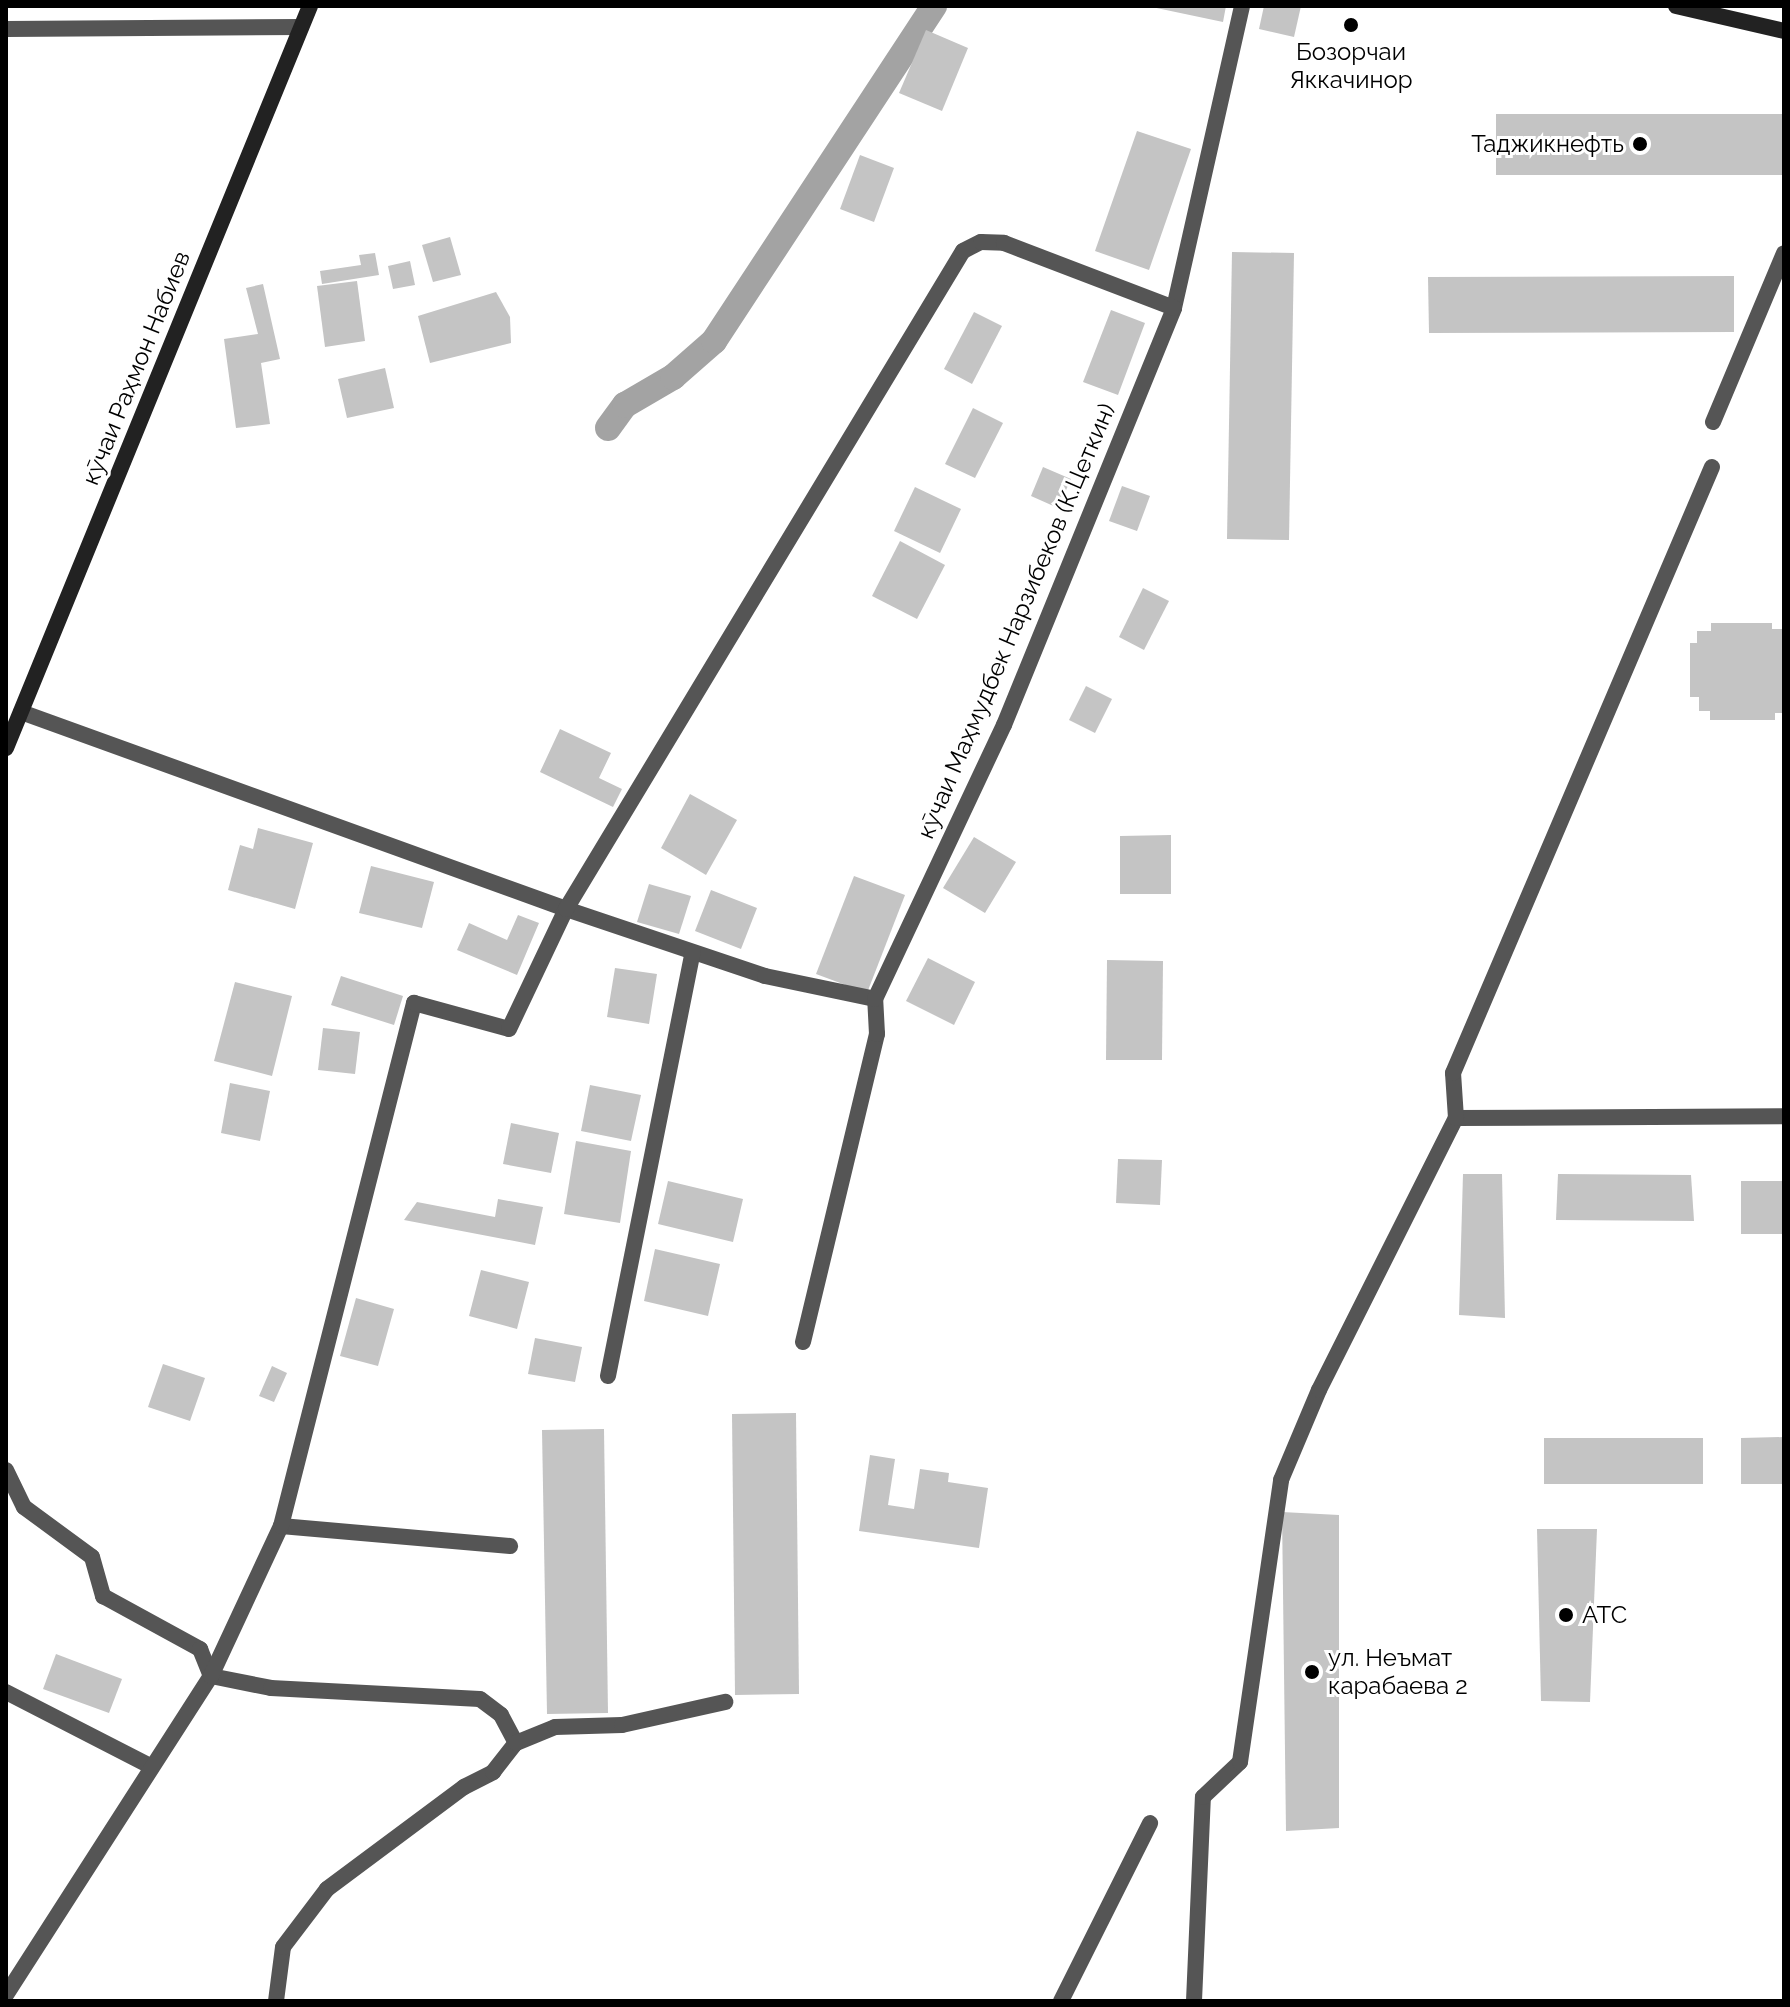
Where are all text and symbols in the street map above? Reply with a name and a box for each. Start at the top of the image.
marker: Бозорчаи Яккачинор [1342,16,1360,34]
place label: Бозорчаи Яккачинор [1290,38,1412,94]
place label: Таджикнефть [1471,130,1624,158]
marker: Таджикнефть [1631,135,1649,153]
street label: кӯчаи Раҳмон Набиев [76,247,196,489]
street label: кӯчаи Маҳмудбек Нарзибеков (К.Цеткин) [911,399,1121,843]
place label: АТС [1582,1601,1627,1629]
marker: АТС [1557,1606,1575,1624]
place label: ул. Неъмат карабаева 2 [1328,1644,1468,1700]
marker: ул. Неъмат карабаева 2 [1303,1663,1321,1681]

